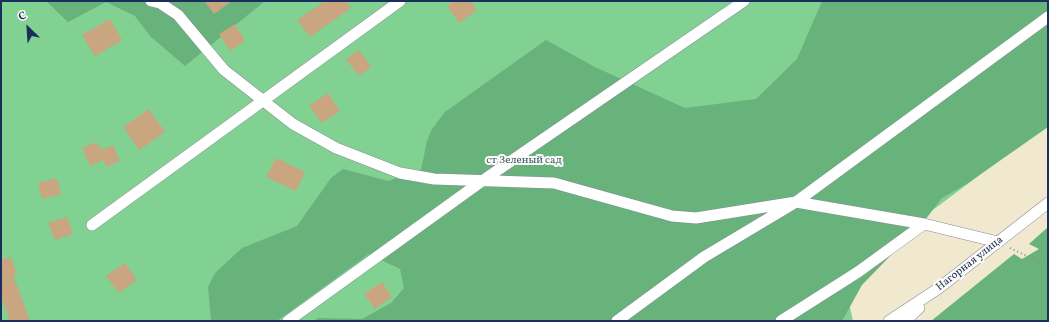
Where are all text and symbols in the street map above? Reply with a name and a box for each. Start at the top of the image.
north arrow [8,8,48,48]
text: С [16,8,29,25]
park label: ст Зеленый сад [486,154,562,168]
street label: Нагорная улица [934,234,1006,294]

